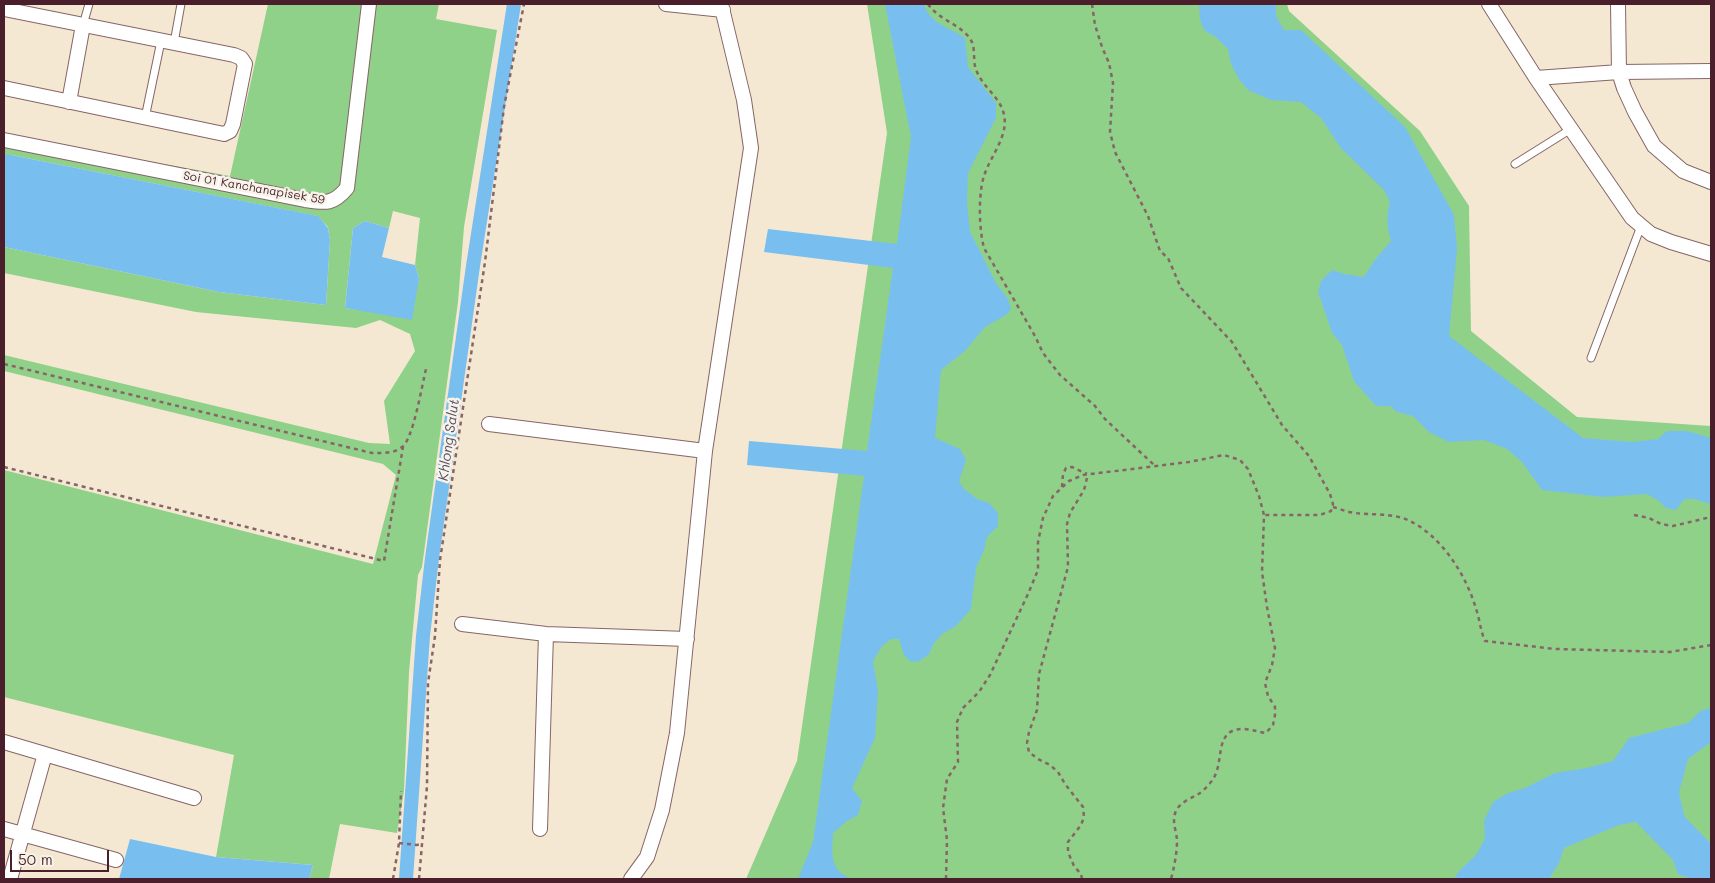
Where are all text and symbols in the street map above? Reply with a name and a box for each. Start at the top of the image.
street label: Soi 01 Kanchanapisek 59 [182,168,326,208]
water label: Khlong Salut [435,398,463,482]
scale bar [12,840,111,872]
text: 50 m [18,849,53,869]

